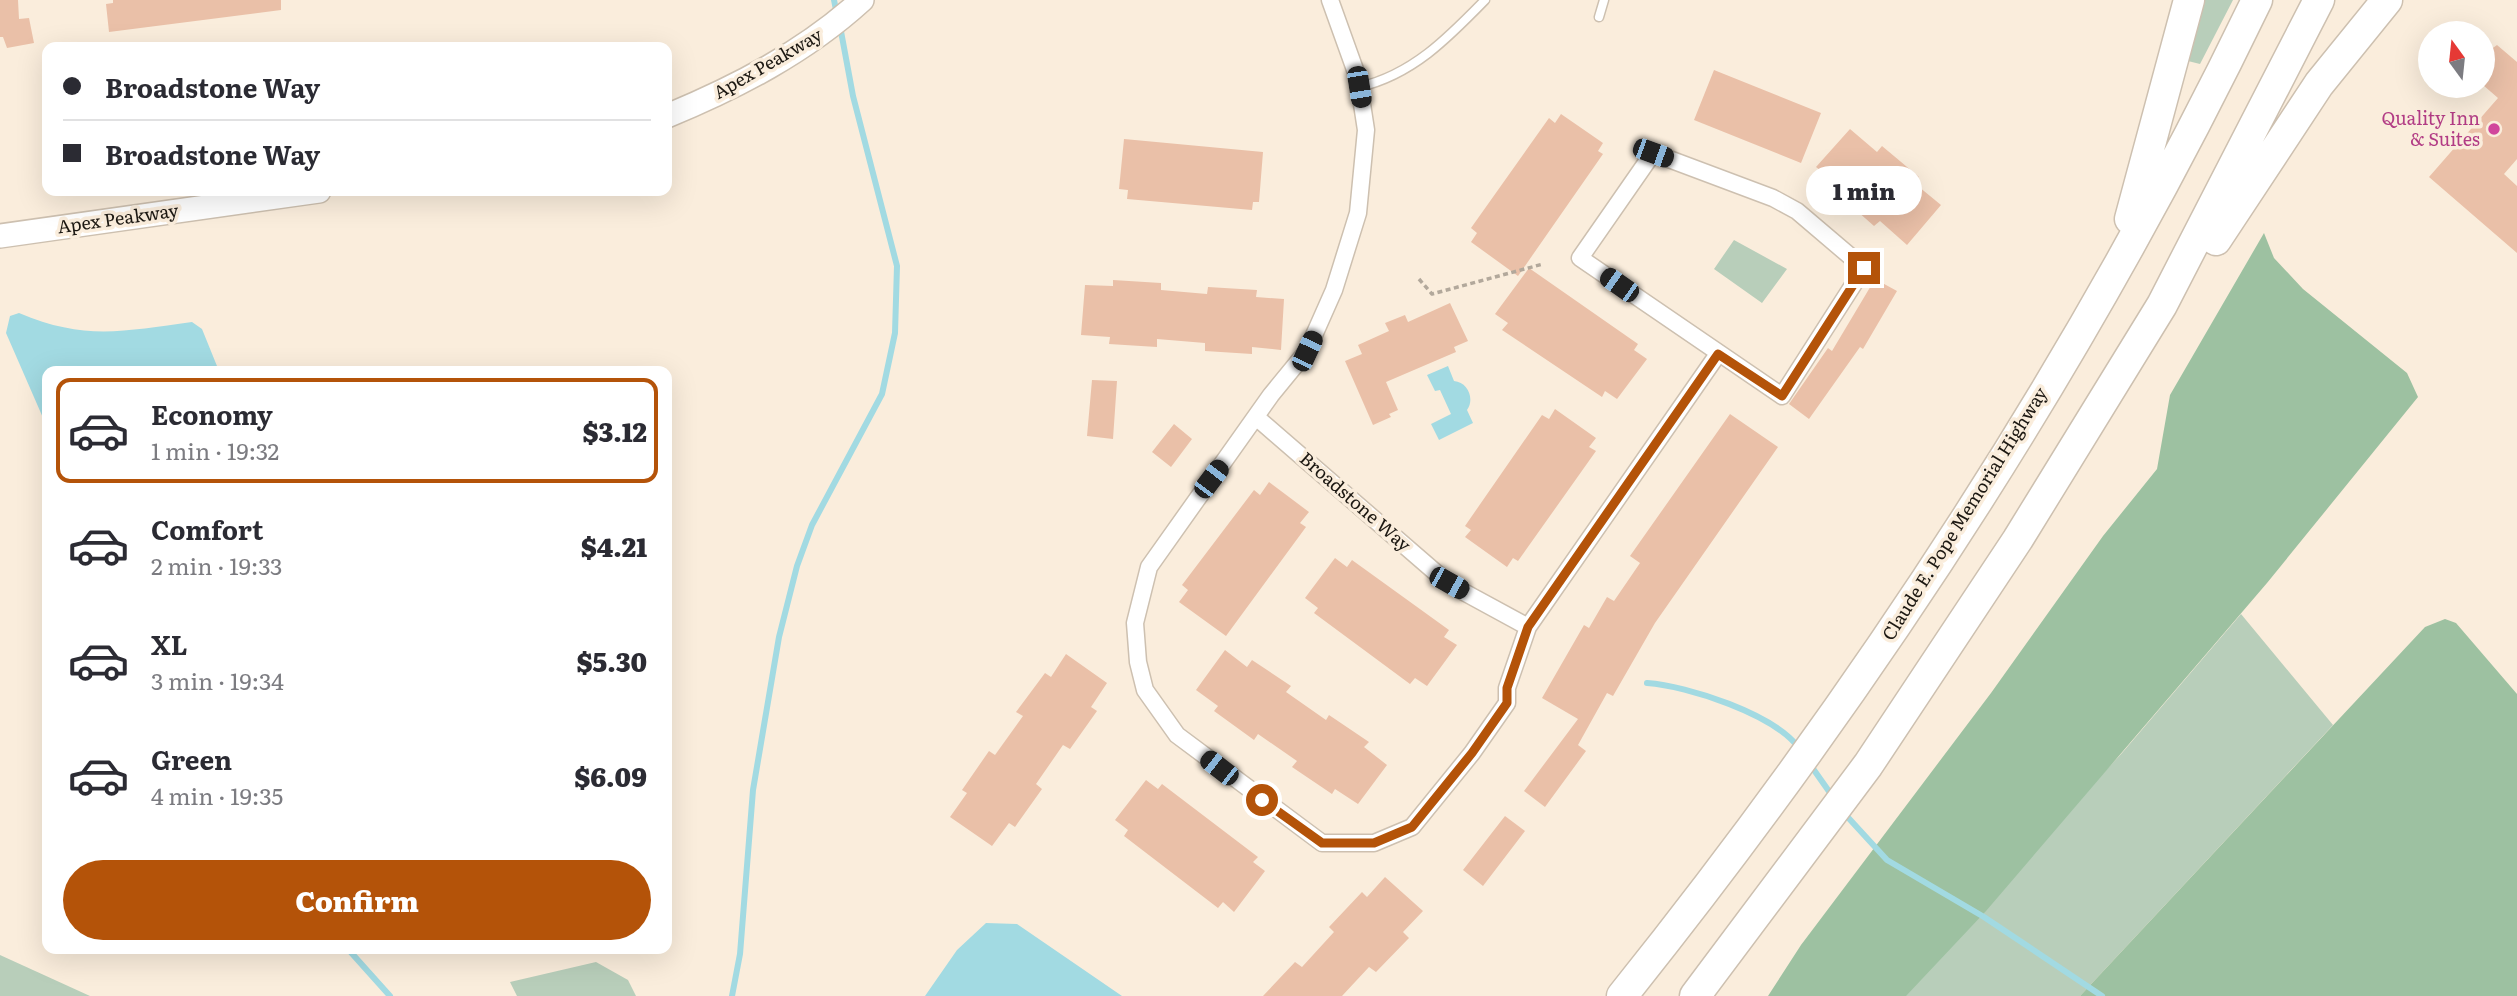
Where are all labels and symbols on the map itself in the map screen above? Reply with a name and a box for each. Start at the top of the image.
street label: Apex Peakway [708,20,827,105]
north arrow [2418,21,2496,98]
car [1346,65,1373,109]
place label: Quality Inn & Suites [2382,104,2480,152]
marker: Quality Inn & Suites [2486,121,2502,137]
car [1630,136,1677,170]
callout: 1 min [1806,166,1922,216]
street label: Apex Peakway [55,196,181,239]
route end [1848,252,1880,284]
car [1596,264,1643,306]
car [1289,328,1326,374]
street label: Claude E. Pope Memorial Highway [1874,381,2053,645]
street label: Broadstone Way [1294,445,1418,557]
car [1190,456,1233,502]
car [1426,564,1473,602]
car [1196,747,1243,789]
route start [1246,784,1278,816]

